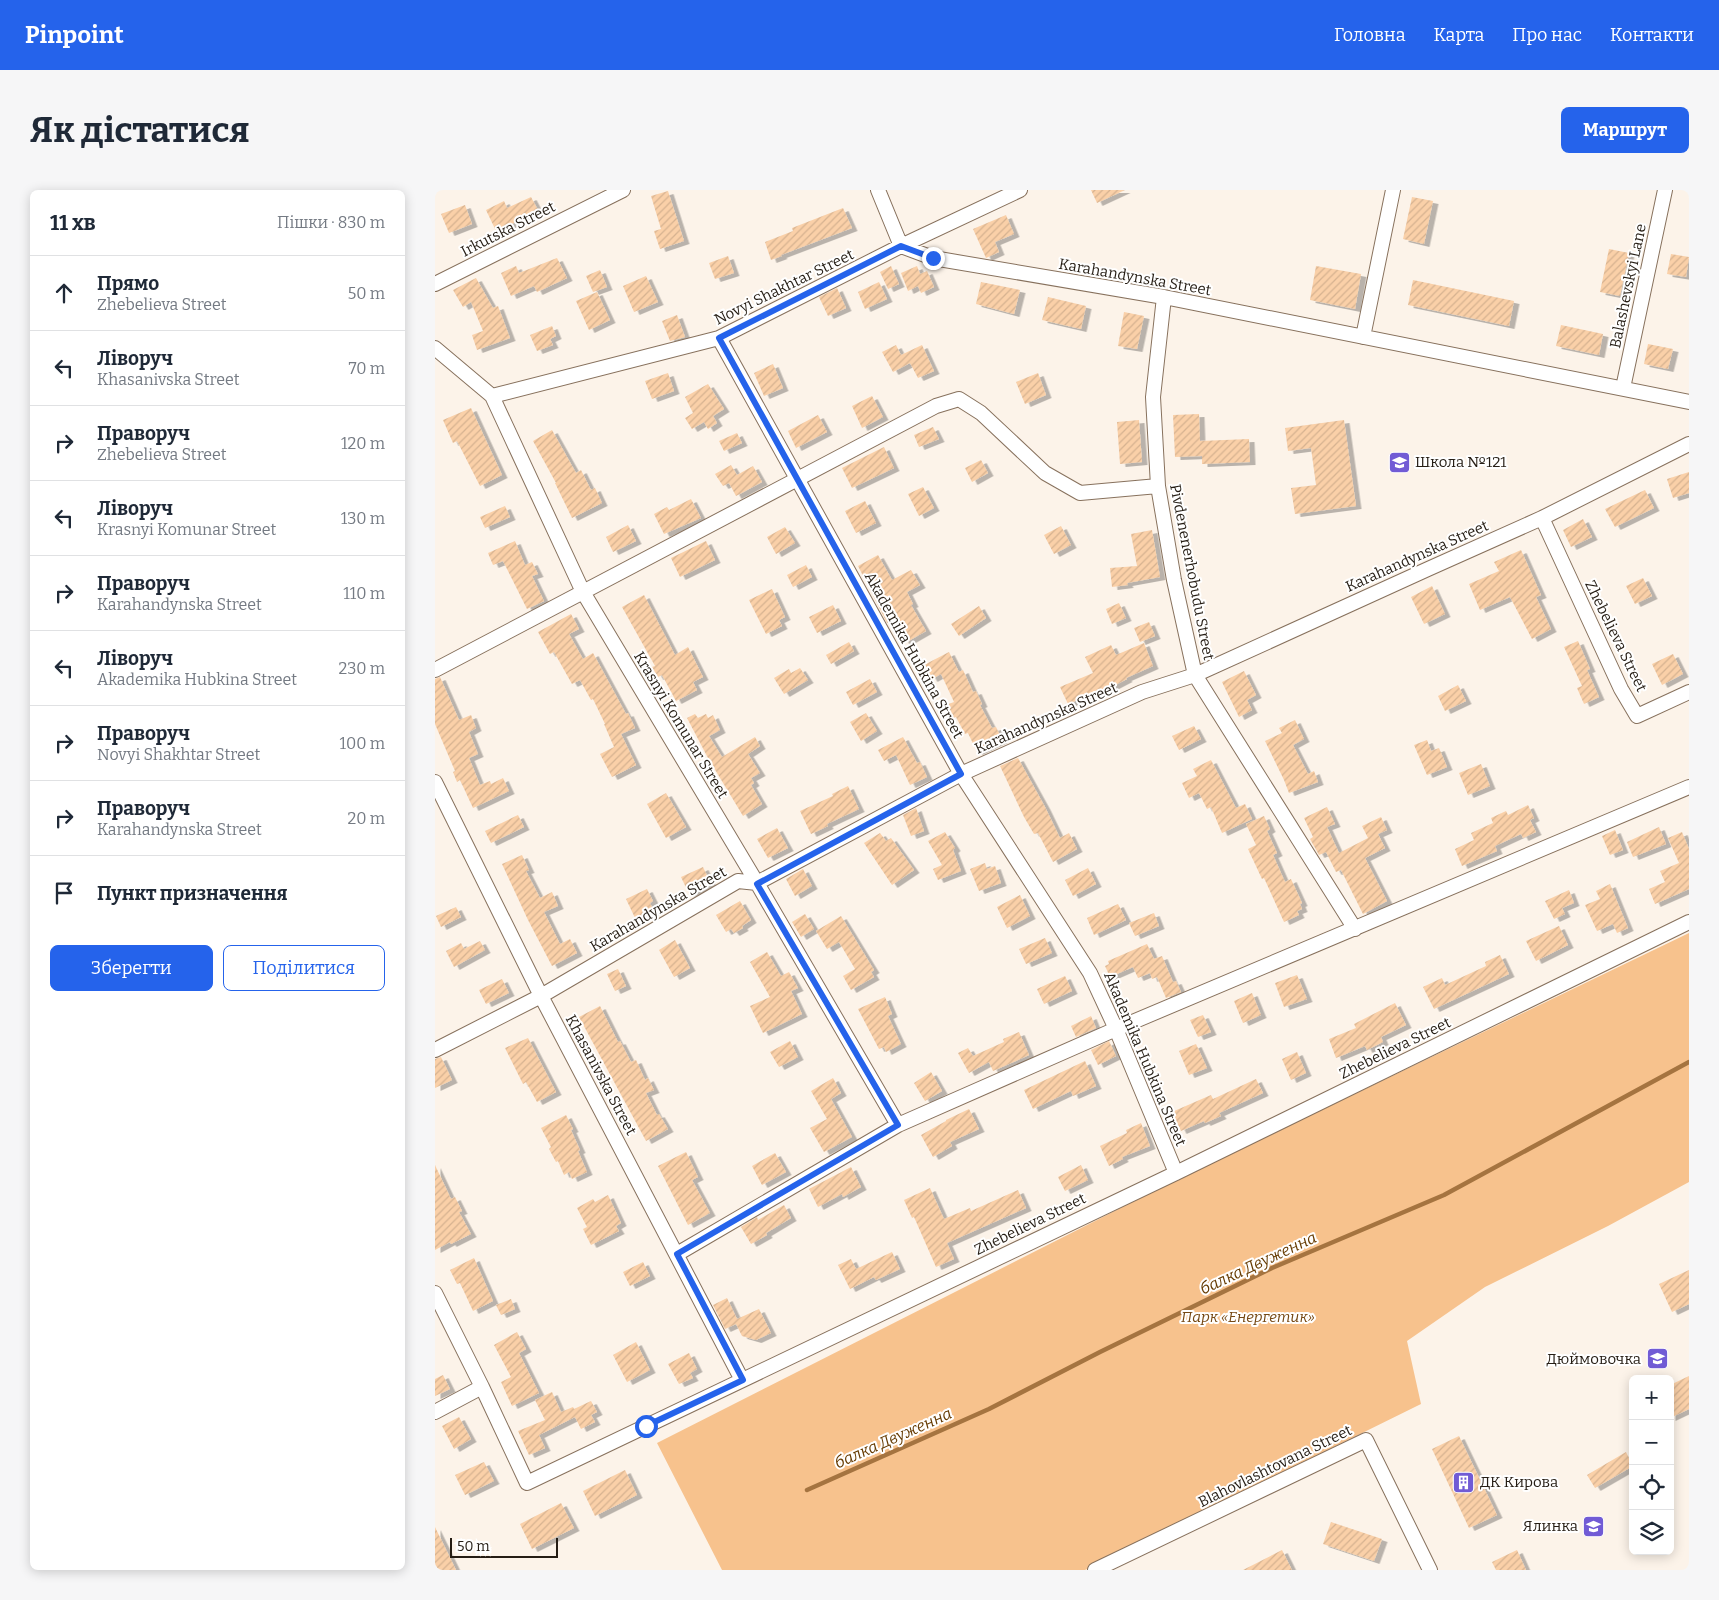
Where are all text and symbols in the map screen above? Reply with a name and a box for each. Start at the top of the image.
text: Pinpoint [25,21,124,49]
text: Головна [1334,24,1406,46]
text: Карта [1434,24,1484,46]
text: Про нас [1512,24,1582,46]
text: Контакти [1610,24,1694,46]
button: Маршрут [1561,107,1689,153]
text: Як дістатися [30,109,250,151]
street label: Irkutska Street [458,197,559,260]
text: 11 хв [50,210,96,236]
text: Пішки · 830 m [277,213,385,232]
street label: Balashevskyi Lane [1606,222,1650,350]
street label: Novyi Shakhtar Street [711,245,857,329]
route end [922,247,945,270]
street label: Karahandynska Street [1057,255,1213,299]
text: Прямо [97,272,159,295]
icon: ahead [50,279,78,307]
text: 50 m [348,284,385,303]
text: Zhebelieva Street [97,295,227,314]
text: Ліворуч [97,347,173,370]
icon: left [50,354,78,382]
text: 70 m [349,359,385,378]
text: Khasanivska Street [97,370,240,389]
text: Праворуч [97,422,190,445]
icon: right [50,429,78,457]
text: 120 m [341,434,385,453]
text: Zhebelieva Street [97,445,227,464]
school or university icon: Школа №121 [1387,450,1411,474]
place label: Школа №121 [1415,453,1506,471]
street label: Pivdenenerhobudu Street [1166,482,1218,662]
text: Ліворуч [97,497,173,520]
icon: left [50,504,78,532]
text: 130 m [341,509,385,528]
street label: Karahandynska Street [1343,516,1492,596]
text: Krasnyi Komunar Street [97,520,276,539]
street label: Akademika Hubkina Street [861,569,968,742]
text: Праворуч [97,572,190,595]
street label: Zhebelieva Street [1581,577,1651,695]
icon: right [50,579,78,607]
text: 110 m [343,584,385,603]
text: Karahandynska Street [97,595,262,614]
text: Ліворуч [97,647,173,670]
street label: Krasnyi Komunar Street [630,648,732,802]
icon: left [50,654,78,682]
text: 230 m [338,659,385,678]
text: Akademika Hubkina Street [97,670,297,689]
street label: Karahandynska Street [972,678,1121,758]
text: Праворуч [97,722,190,745]
icon: right [50,729,78,757]
text: 100 m [340,734,385,753]
text: Novyi Shakhtar Street [97,745,260,764]
text: Праворуч [97,797,190,820]
icon: right [50,804,78,832]
text: 20 m [348,809,385,828]
text: Karahandynska Street [97,820,262,839]
street label: Karahandynska Street [587,862,730,955]
icon: arrive [50,879,78,907]
text: Пункт призначення [97,882,288,905]
button: Зберегти [50,945,213,991]
button: Поділитися [223,945,385,991]
street label: Akademika Hubkina Street [1100,969,1190,1149]
street label: Khasanivska Street [562,1012,641,1139]
street label: Zhebelieva Street [1336,1013,1454,1083]
street label: Zhebelieva Street [971,1189,1089,1259]
water label: балка Двуженна [1197,1228,1319,1298]
park label: Парк «Енергетик» [1181,1308,1315,1326]
school or university icon: Дюймовочка [1645,1347,1669,1371]
place label: Дюймовочка [1546,1350,1641,1368]
map controls [1629,1375,1674,1555]
button: + [1629,1375,1674,1420]
water label: балка Двуженна [831,1404,955,1472]
route start [635,1415,658,1438]
button: − [1629,1420,1674,1465]
street label: Blahovlashtovana Street [1195,1421,1355,1511]
button: locate [1629,1465,1674,1510]
building icon: ДК Кирова [1452,1470,1476,1494]
place label: ДК Кирова [1480,1473,1558,1491]
button: layers [1629,1510,1674,1555]
school or university icon: Ялинка [1582,1514,1606,1538]
place label: Ялинка [1523,1517,1578,1535]
scale bar [450,1535,557,1558]
text: 50 m [457,1538,490,1555]

